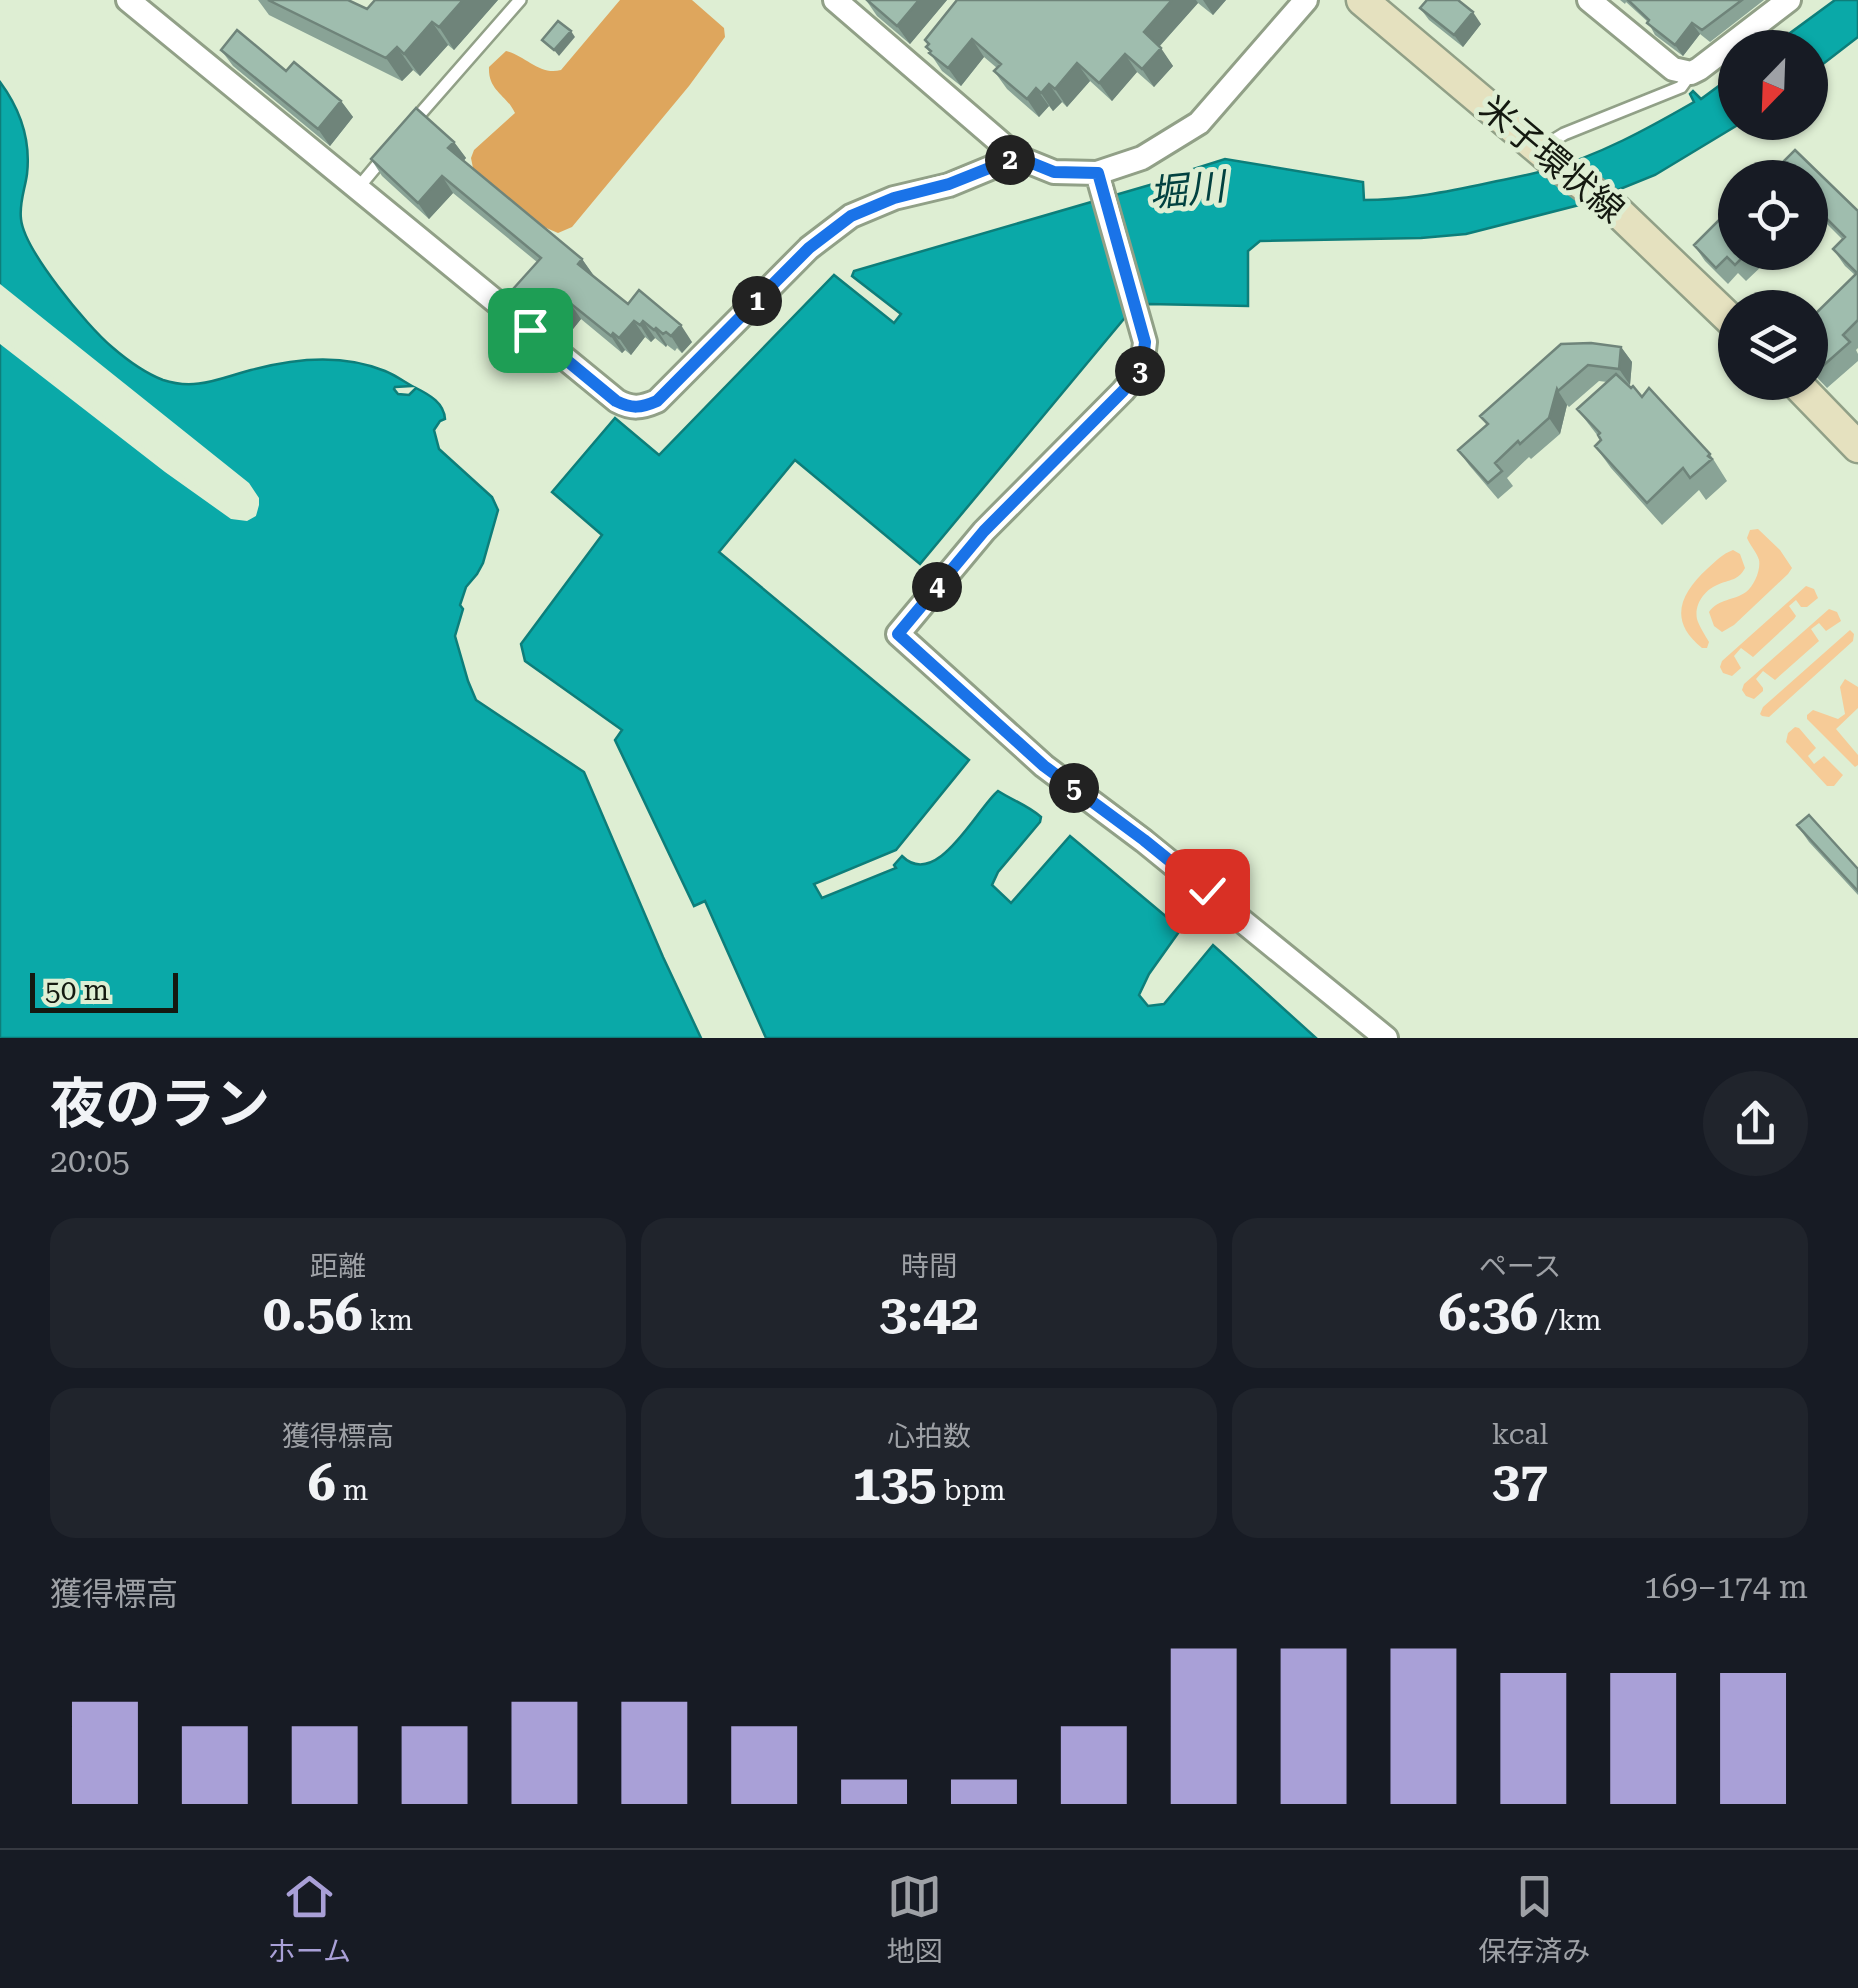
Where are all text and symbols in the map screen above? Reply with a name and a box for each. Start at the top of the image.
north arrow [1718,30,1828,140]
map controls [1718,30,1828,400]
street label: 米子環状線 [1471,87,1632,231]
pin: 2 [985,135,1035,185]
text: 2 [1002,143,1018,176]
button: locate [1718,160,1828,270]
water label: 堀川 [1147,164,1231,216]
pin: 1 [732,276,782,326]
text: 1 [749,284,765,317]
pin [488,288,573,373]
button: layers [1718,290,1828,400]
icon: arrive [503,303,558,358]
pin: 3 [1115,346,1165,396]
text: 3 [1132,354,1148,387]
pin: 4 [912,562,962,612]
text: 4 [929,570,945,603]
pin: 5 [1049,763,1099,813]
text: 5 [1066,771,1082,804]
pin [1165,849,1250,934]
icon: check [1180,864,1235,919]
scale bar [30,968,178,1013]
text: 50 m [45,974,109,1007]
button: share [1703,1071,1808,1176]
text: 夜のラン [50,1072,270,1136]
text: 20:05 [50,1142,130,1180]
text: 距離 [310,1250,366,1283]
text: 時間 [901,1250,957,1283]
text: ペース [1479,1250,1561,1283]
text: 0.56 [263,1284,363,1342]
text: 3:42 [879,1284,979,1342]
text: 6:36 [1438,1284,1538,1342]
text: km [363,1304,413,1337]
text: /km [1538,1304,1602,1337]
text: kcal [1492,1418,1548,1451]
text: 獲得標高 [282,1420,394,1453]
text: 心拍数 [887,1420,971,1453]
text: 37 [1492,1451,1548,1509]
text: 6 [308,1454,336,1512]
text: 135 [853,1454,937,1512]
text: m [336,1474,368,1507]
text: bpm [937,1474,1006,1507]
text: 169–174 m [1644,1568,1808,1606]
text: 獲得標高 [50,1575,178,1613]
tab: ホーム [268,1869,351,1969]
tab: 地図 [887,1869,943,1969]
tab: 保存済み [1478,1869,1590,1969]

